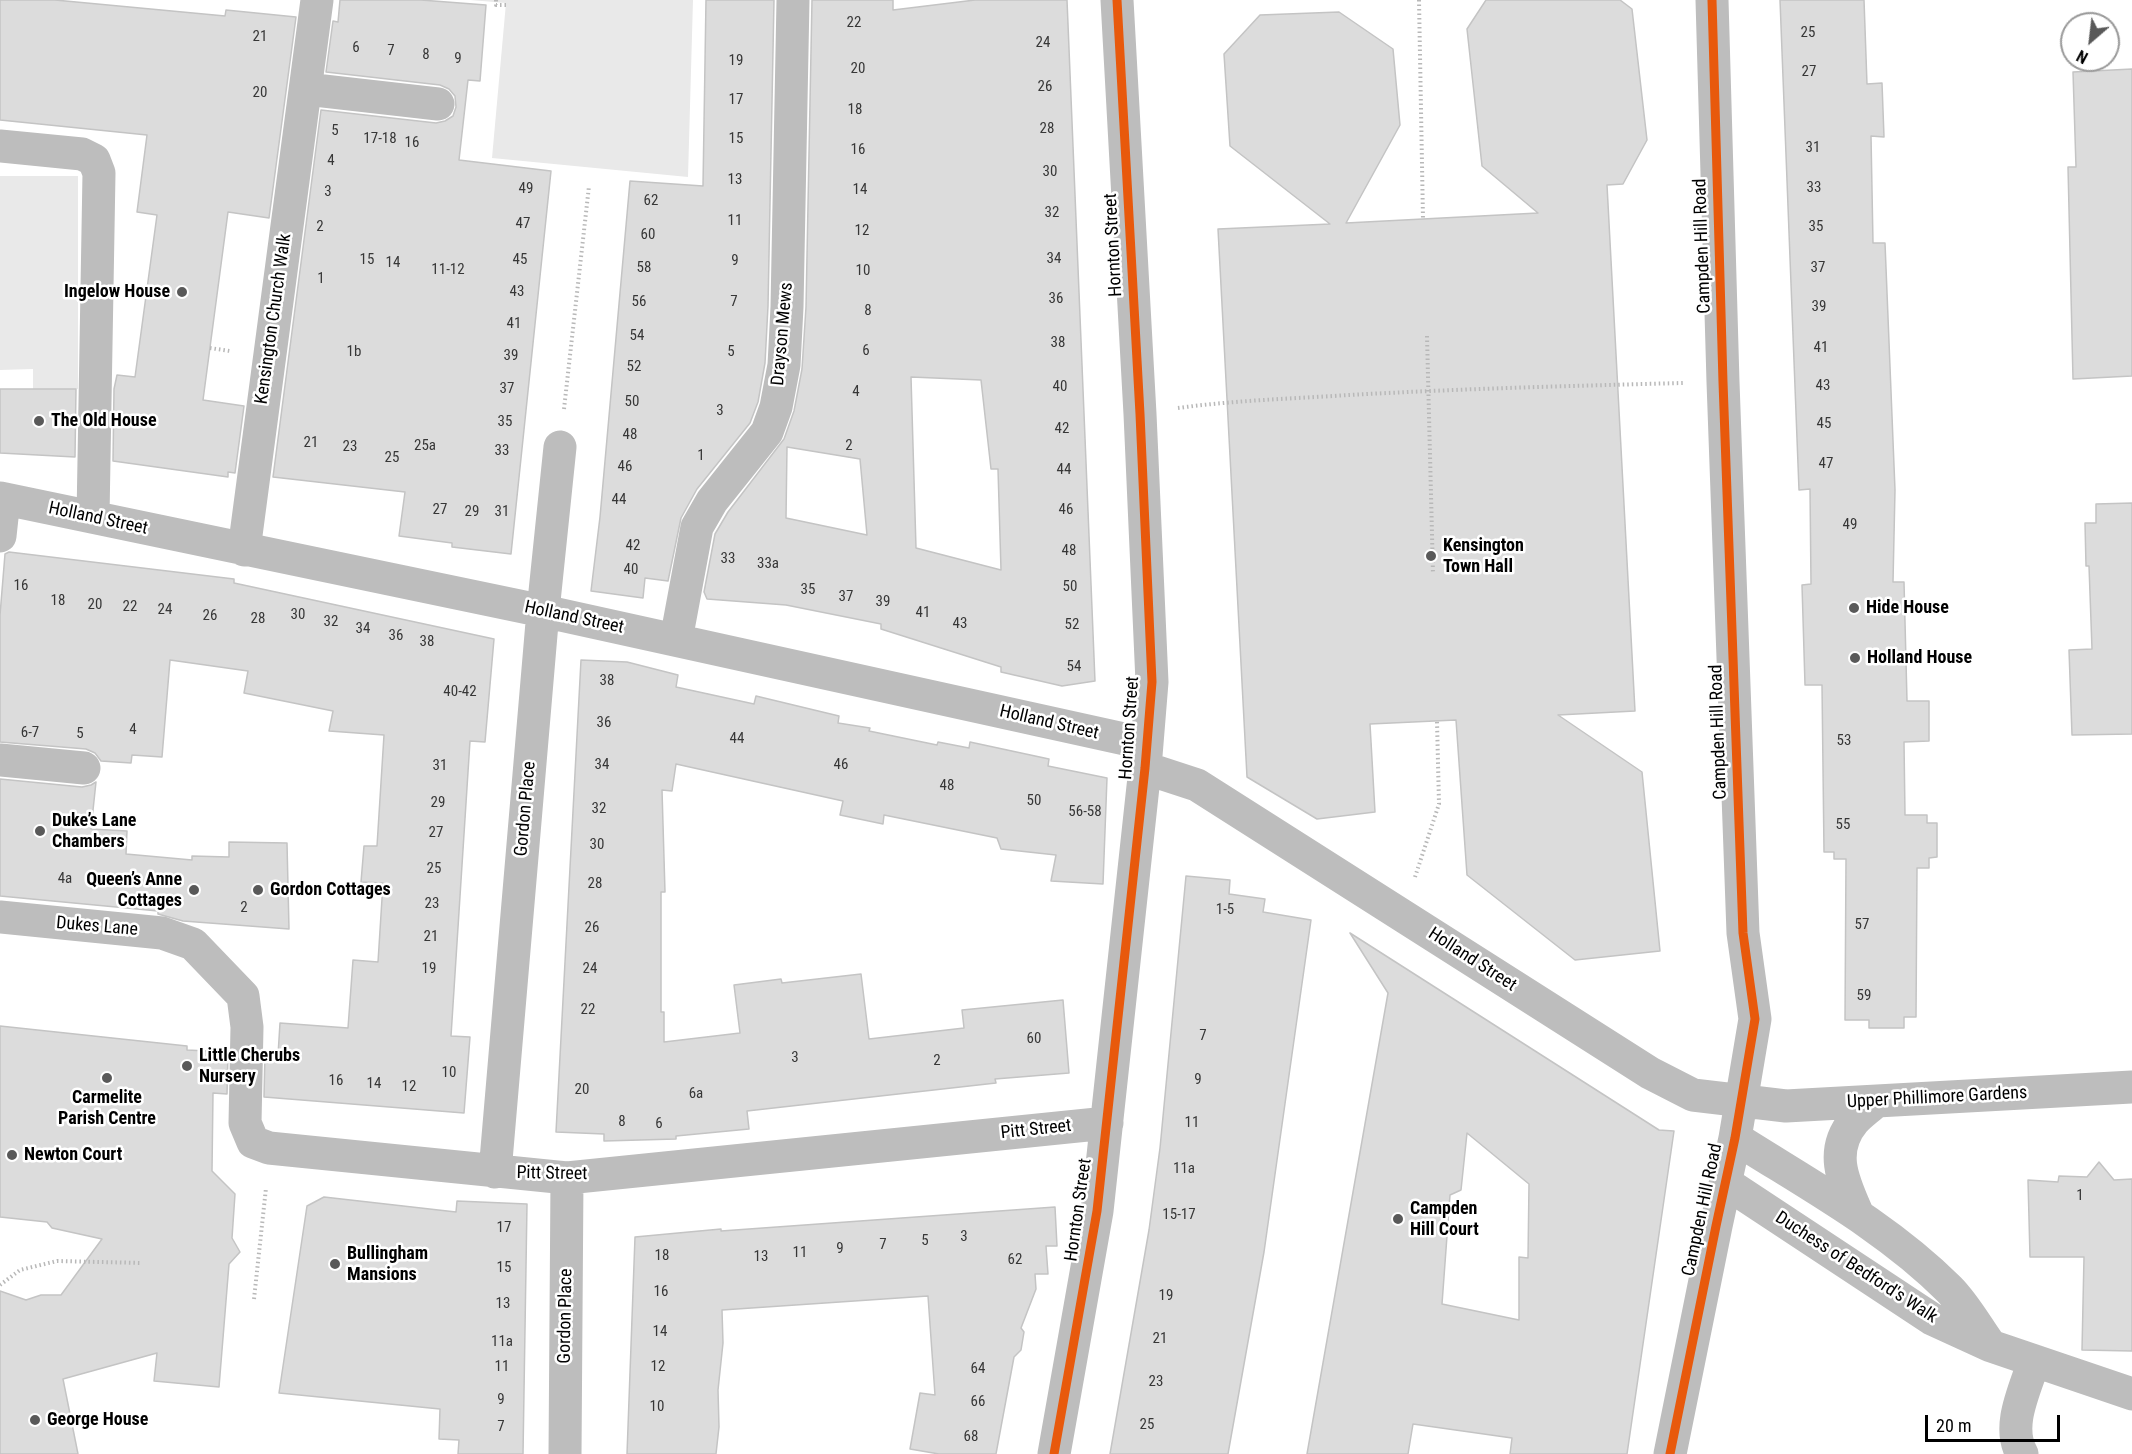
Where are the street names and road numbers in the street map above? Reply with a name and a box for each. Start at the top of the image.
street label: Campden Hill Road [1690,178,1716,314]
street label: Hornton Street [1101,193,1127,297]
street label: Kensington Church Walk [251,232,297,406]
street label: Drayson Mews [768,282,798,386]
street label: Holland Street [46,498,150,540]
street label: Holland Street [522,597,626,639]
street label: Campden Hill Road [1706,664,1732,800]
street label: Hornton Street [1116,676,1144,780]
street label: Holland Street [997,701,1101,745]
street label: Gordon Place [511,761,541,857]
street label: Dukes Lane [55,913,139,941]
street label: Holland Street [1424,923,1520,997]
street label: Upper Phillimore Gardens [1846,1082,2028,1114]
street label: Pitt Street [1000,1116,1072,1144]
street label: Campden Hill Road [1678,1142,1728,1278]
street label: Hornton Street [1061,1157,1097,1263]
street label: Pitt Street [516,1163,588,1185]
street label: Duchess of Bedford's Walk [1771,1207,1941,1329]
street label: Gordon Place [554,1268,578,1364]

